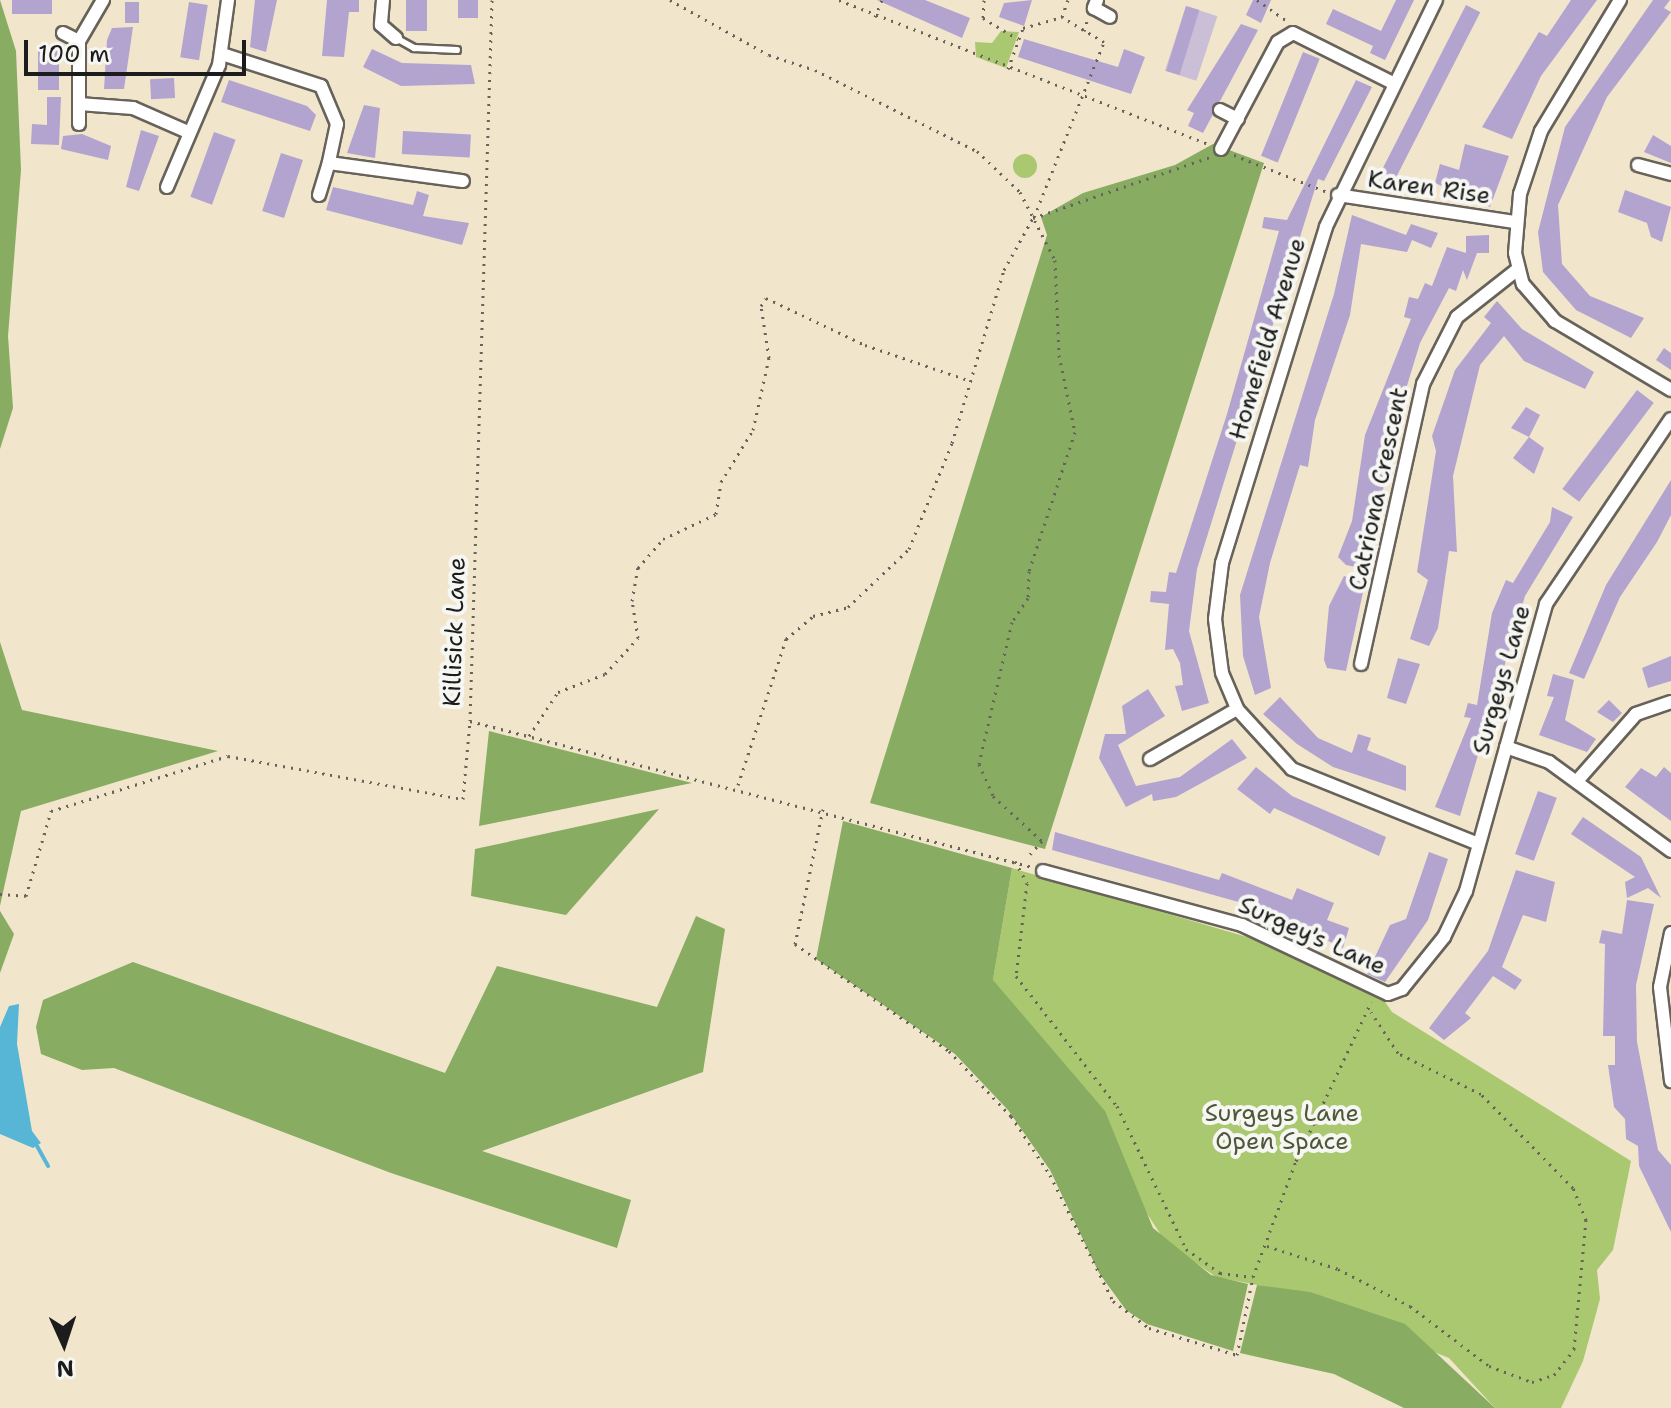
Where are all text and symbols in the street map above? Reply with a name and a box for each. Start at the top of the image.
scale bar [28,24,250,74]
text: 100 m [38,38,110,70]
street label: Karen Rise [1366,165,1492,211]
street label: Homefield Avenue [1224,234,1312,444]
street label: Catriona Crescent [1343,385,1415,593]
street label: Killisick Lane [438,557,472,707]
street label: Surgeys Lane [1467,602,1537,758]
street label: Surgey's Lane [1234,891,1390,981]
park label: Surgeys Lane Open Space [1205,1100,1359,1156]
north arrow [24,1304,104,1384]
text: N [56,1354,75,1383]

